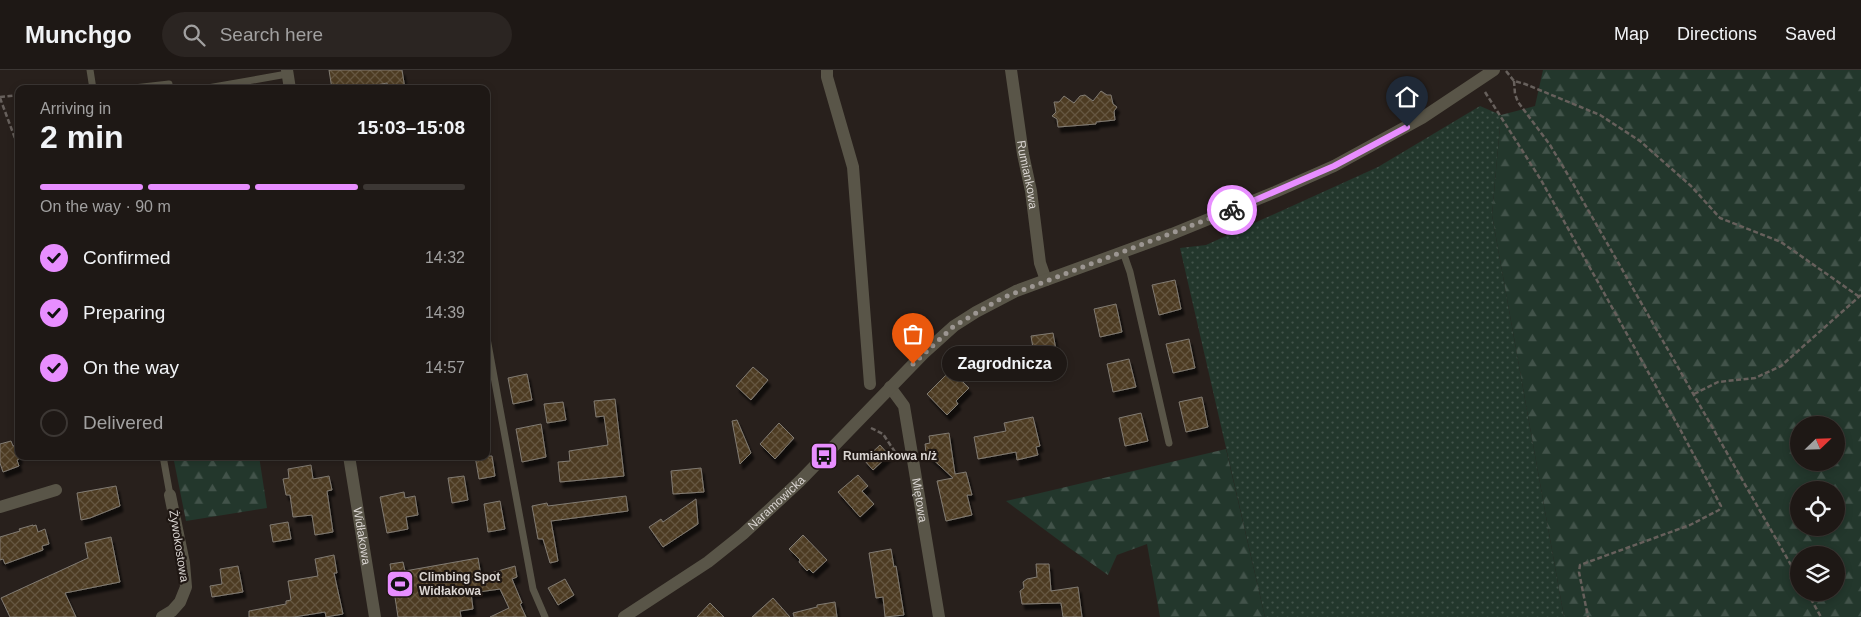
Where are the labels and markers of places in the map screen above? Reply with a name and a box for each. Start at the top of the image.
pin [1386,76,1428,127]
pin [892,313,934,364]
callout: Zagrodnicza [943,346,1068,382]
bus stop icon: Rumiankowa n/ż [809,441,839,471]
place label: Rumiankowa n/ż [843,449,937,463]
sports icon: Climbing Spot Widłakowa [385,569,415,599]
place label: Climbing Spot Widłakowa [419,570,500,598]

